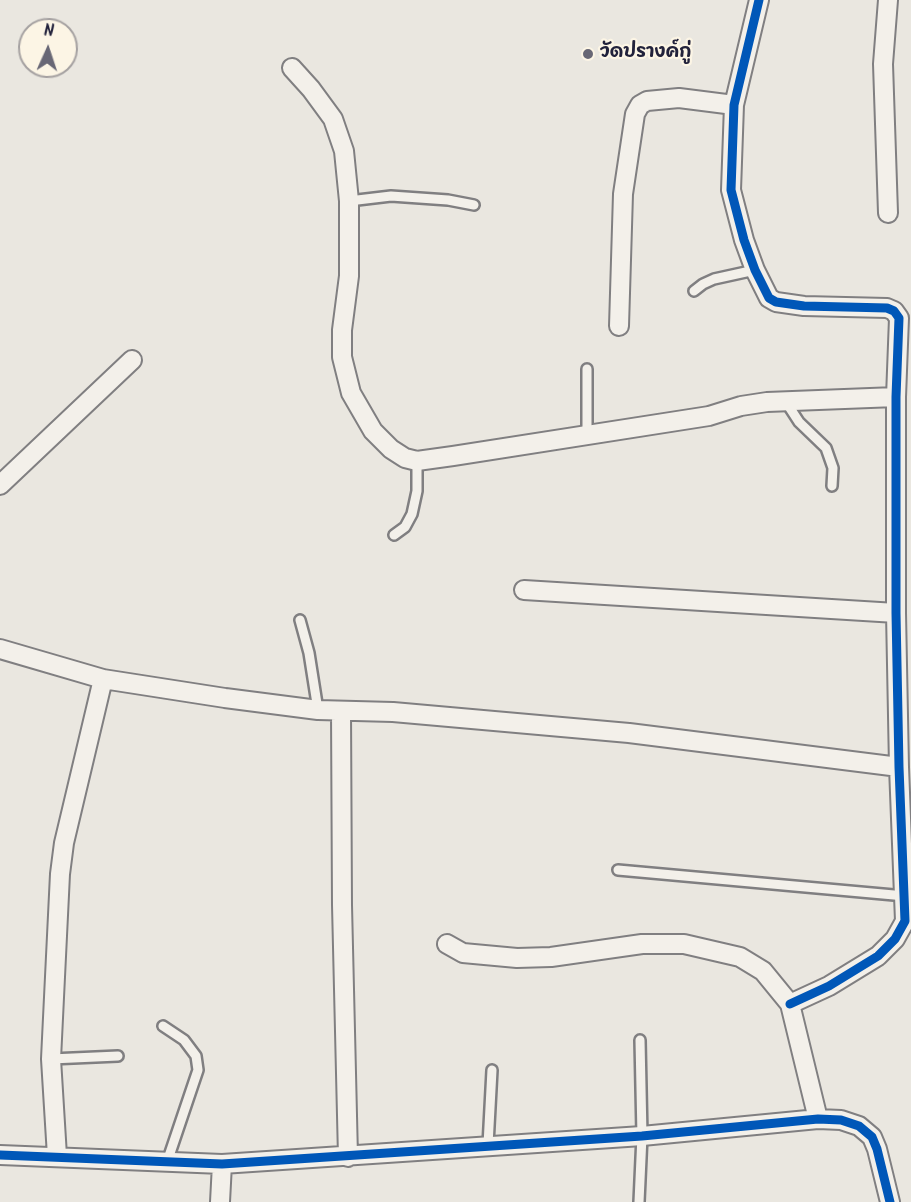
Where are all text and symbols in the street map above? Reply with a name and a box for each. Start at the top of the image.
north arrow [18,18,78,78]
text: N [43,19,55,44]
place label: วัดปรางค์กู่ [600,43,691,65]
marker: วัดปรางค์กู่ [581,47,595,61]

